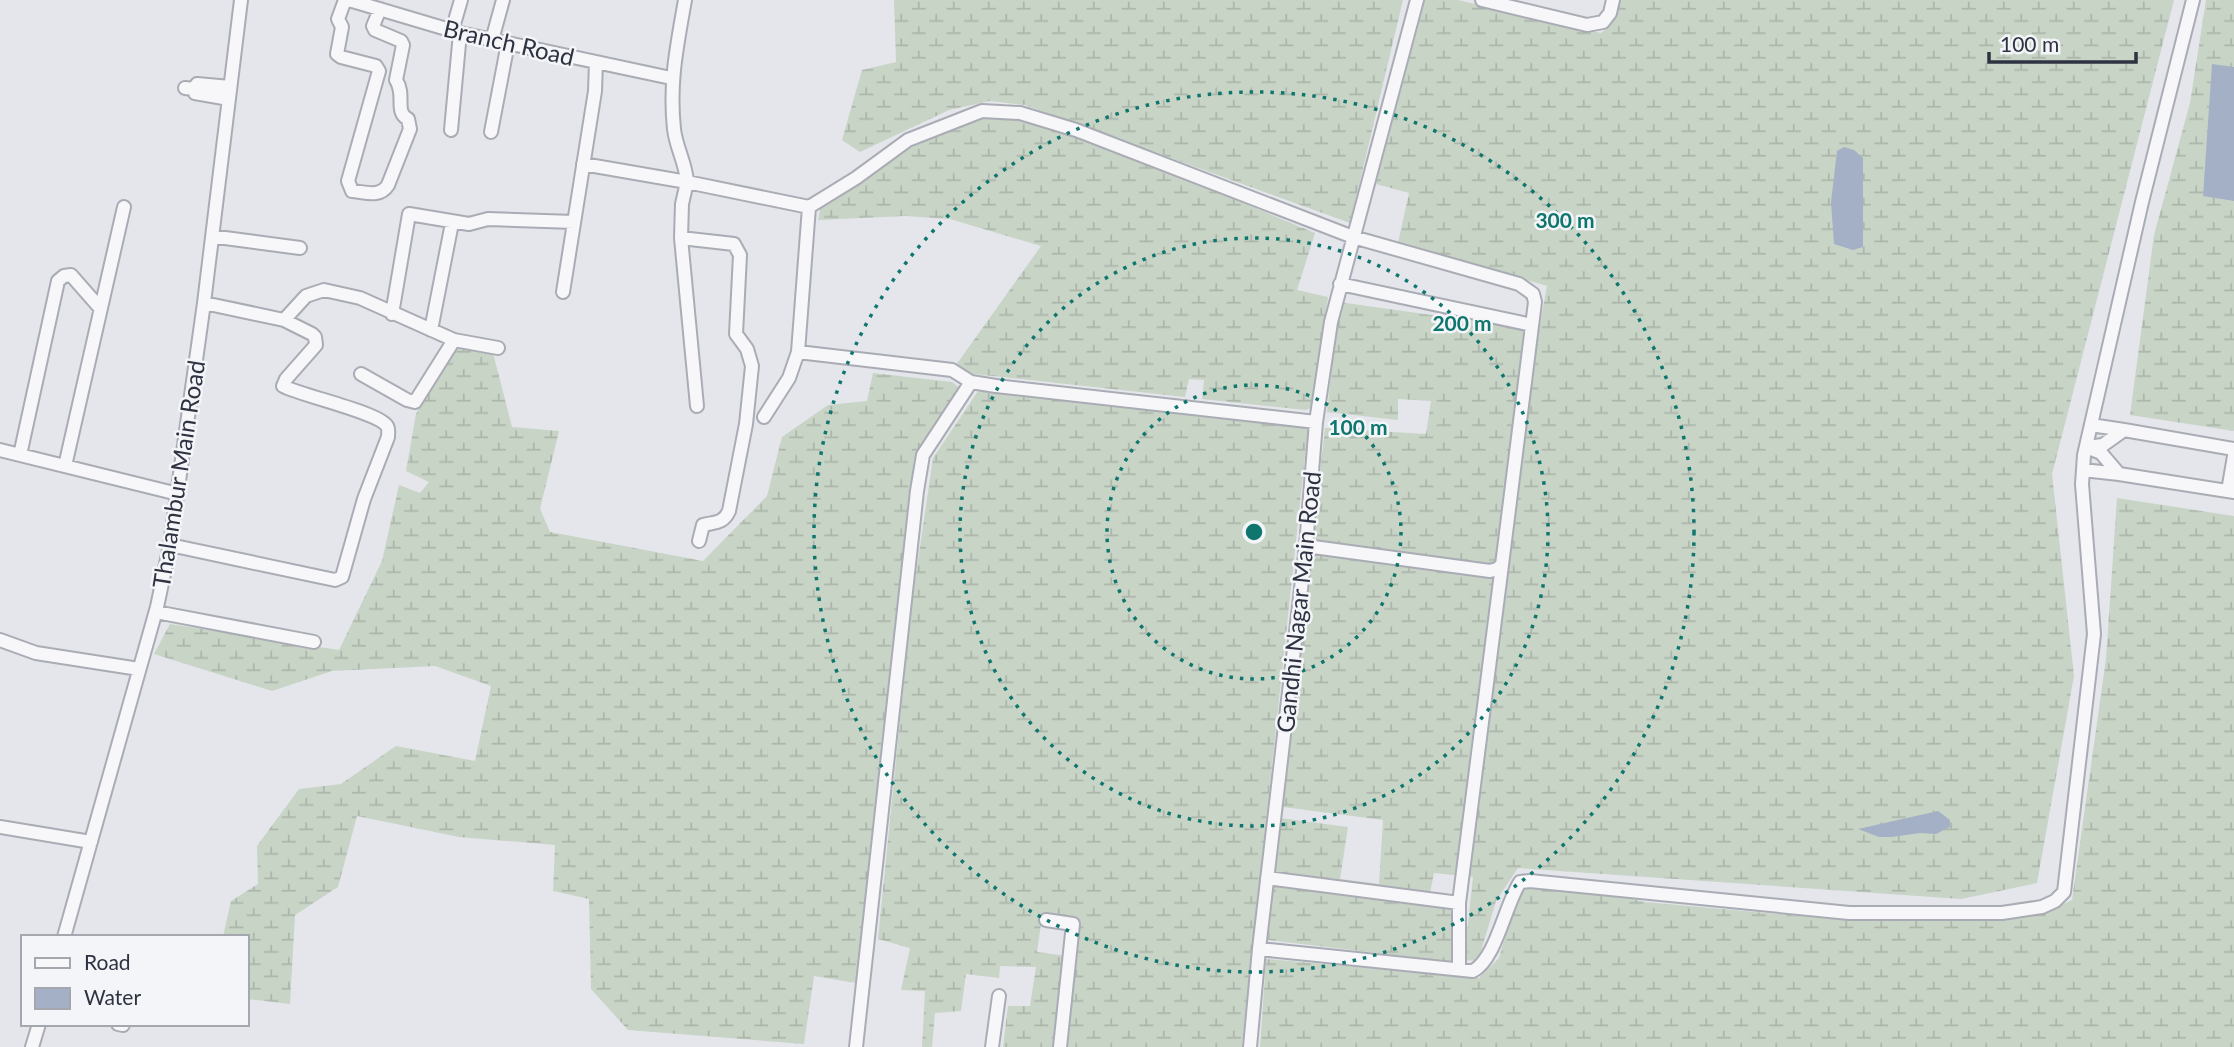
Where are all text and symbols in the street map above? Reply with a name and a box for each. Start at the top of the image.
street label: Branch Road [441,13,577,71]
scale bar [1989,21,2136,65]
text: 100 m [2000,31,2059,56]
text: 300 m [1535,207,1595,232]
text: 200 m [1432,310,1492,335]
street label: Thalambur Main Road [146,358,210,590]
text: 100 m [1328,414,1388,439]
street label: Gandhi Nagar Main Road [1270,470,1326,734]
centre of rings [1242,520,1266,544]
legend [21,935,248,1026]
text: Road [84,949,131,974]
text: Water [84,984,141,1009]

